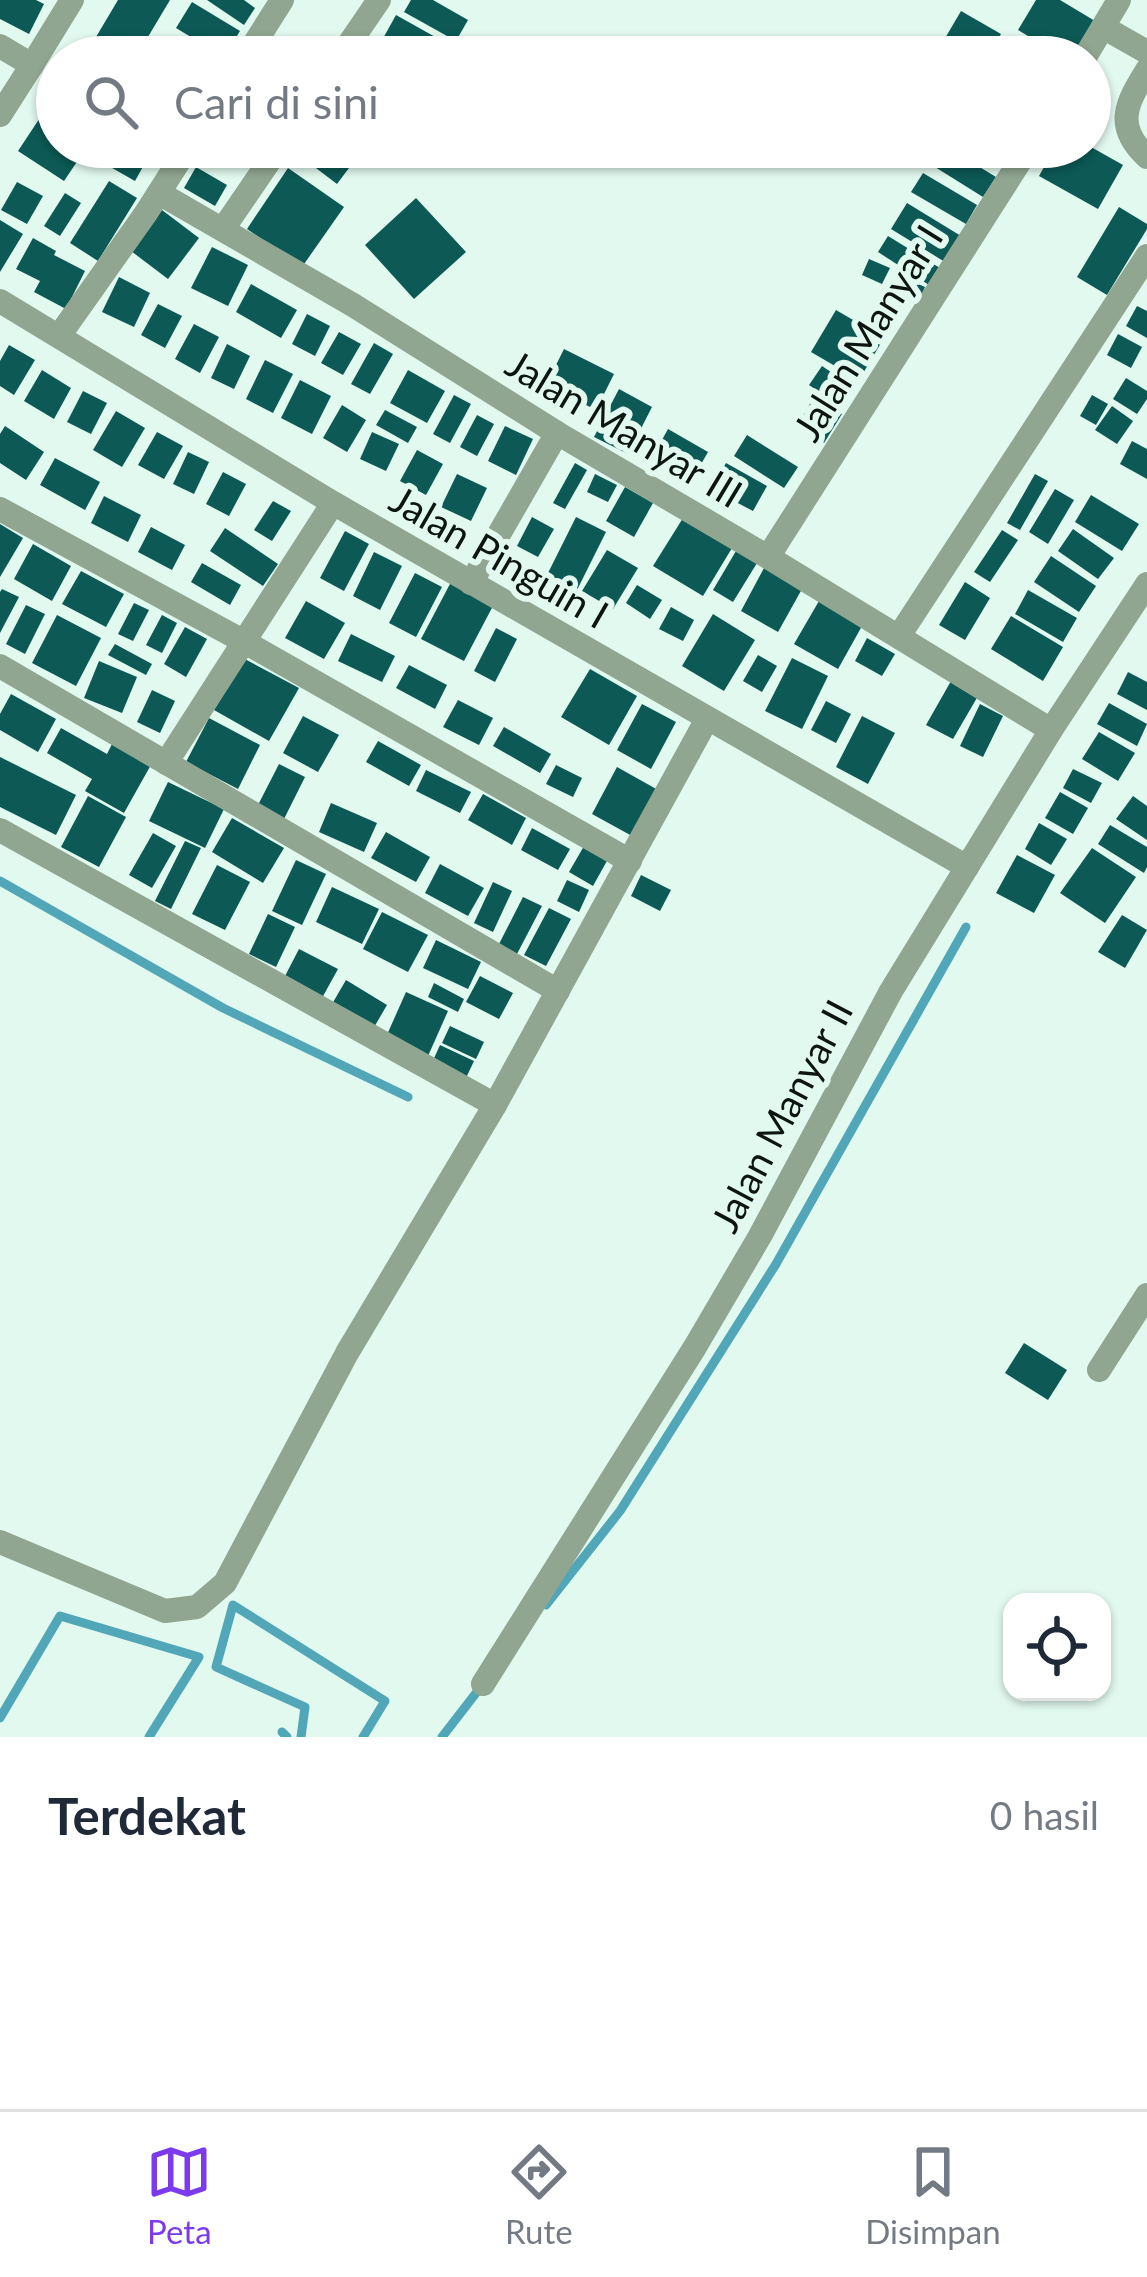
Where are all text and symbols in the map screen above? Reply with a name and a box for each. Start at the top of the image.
search box [36,36,1111,168]
icon: search [78,69,144,135]
text: Cari di sini [174,75,379,129]
street label: Jalan Manyar I [783,216,952,449]
street label: Jalan Manyar III [498,340,751,517]
street label: Jalan Pinguin I [382,475,617,637]
street label: Jalan Manyar II [701,992,862,1239]
map controls [1003,1593,1111,1701]
button: locate [1003,1593,1111,1701]
text: Terdekat [48,1785,246,1846]
text: 0 hasil [990,1792,1099,1838]
tab: Peta [146,2139,212,2251]
tab: Rute [505,2139,573,2251]
tab: Disimpan [865,2139,1001,2251]

